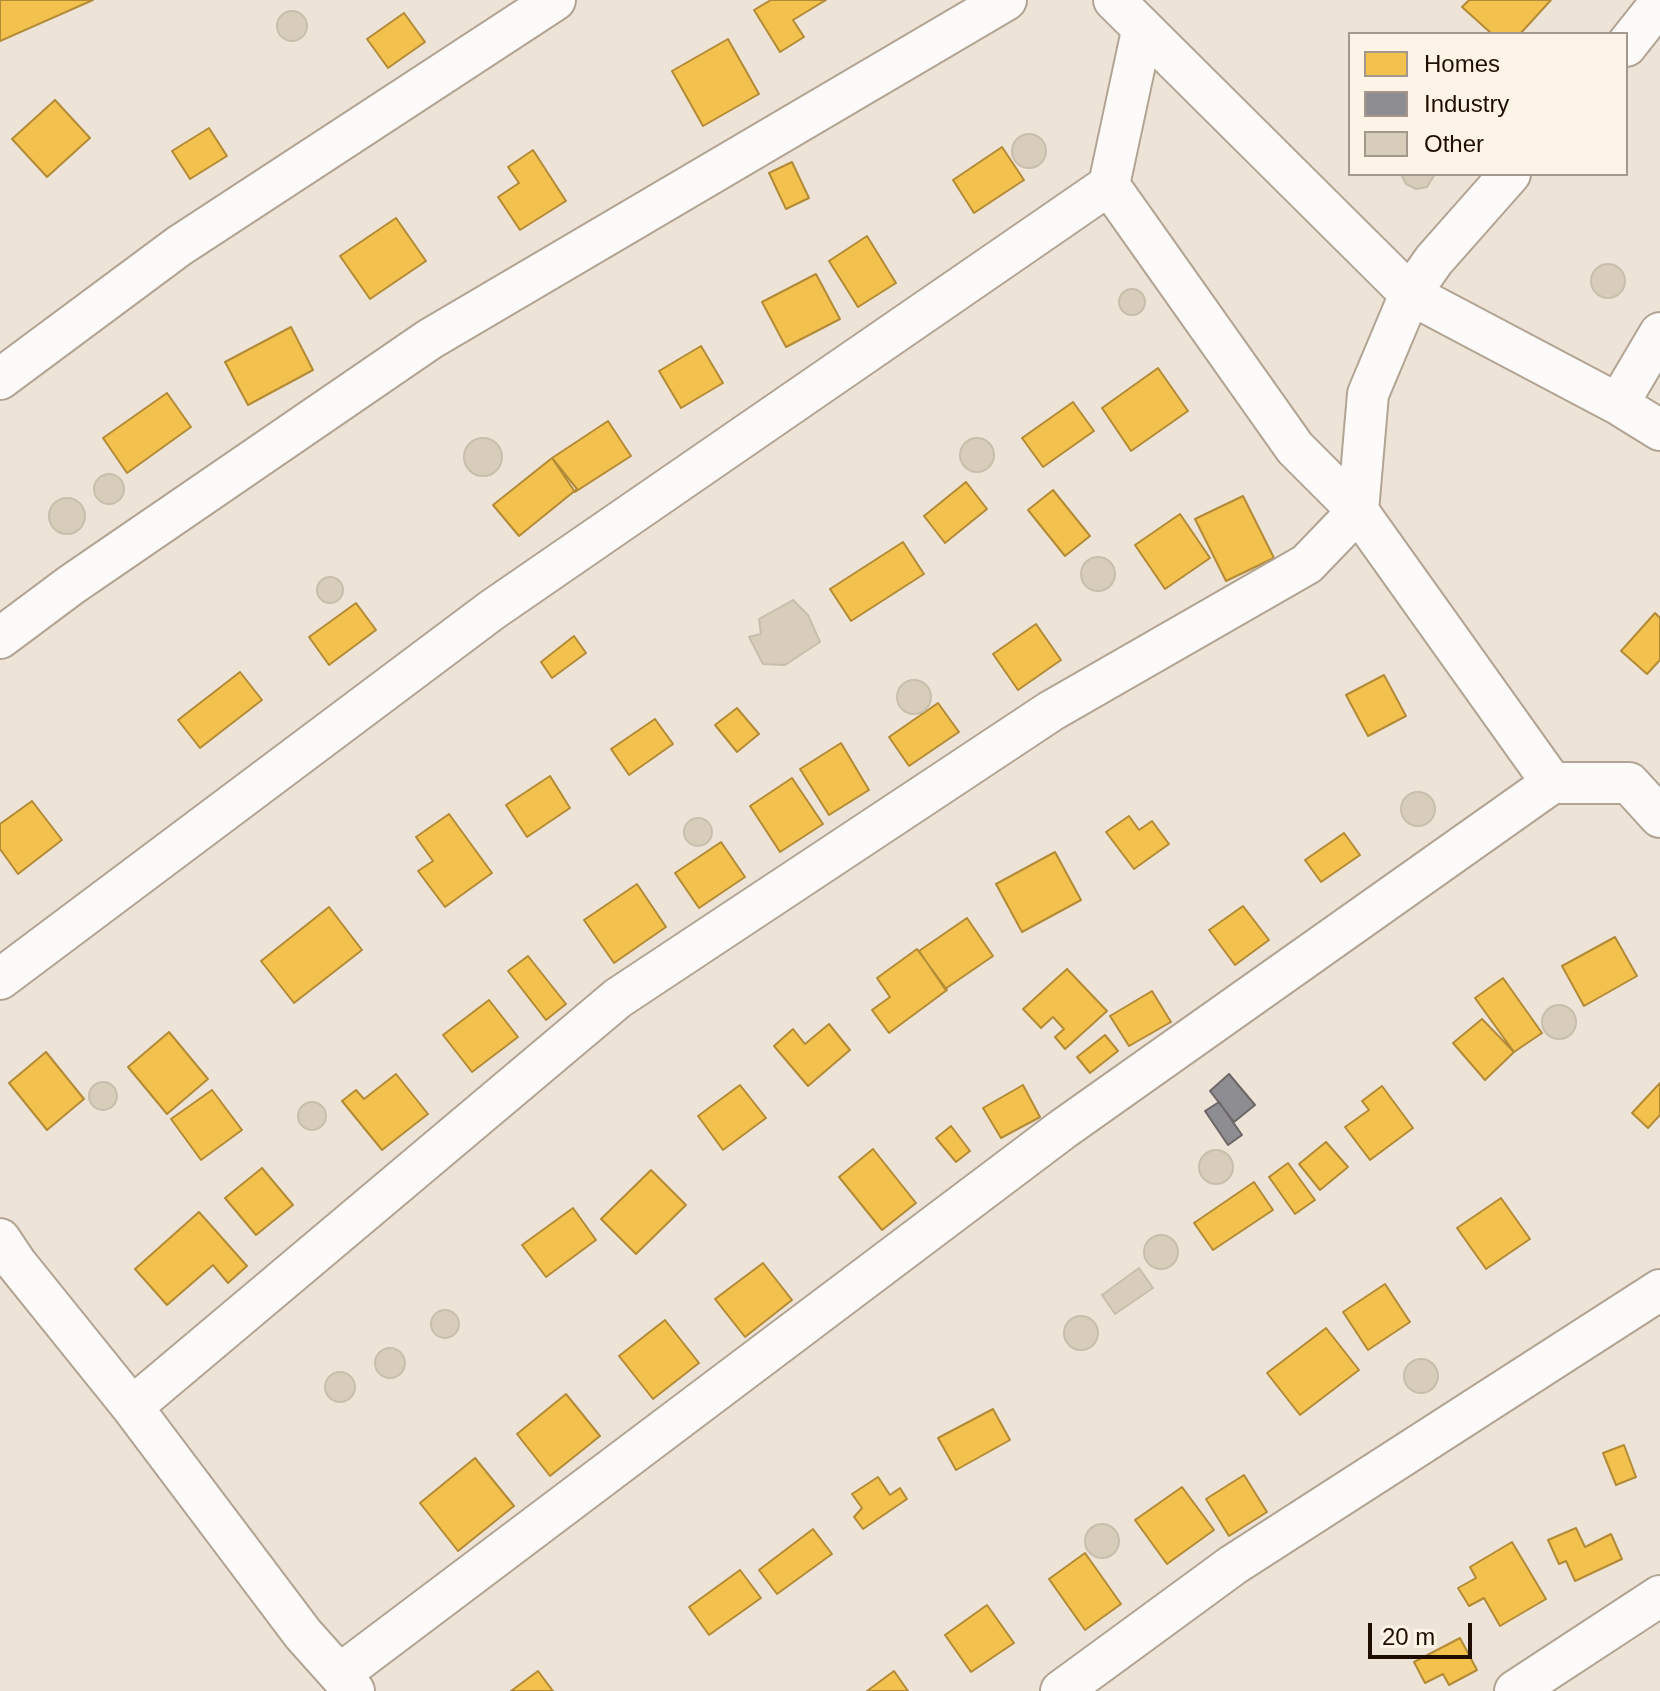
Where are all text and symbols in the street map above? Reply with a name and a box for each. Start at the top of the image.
legend [1348,32,1628,176]
text: Homes [1424,50,1500,77]
text: Industry [1424,90,1509,117]
text: Other [1424,130,1484,157]
scale bar [1372,1607,1476,1657]
text: 20 m [1382,1623,1435,1650]

